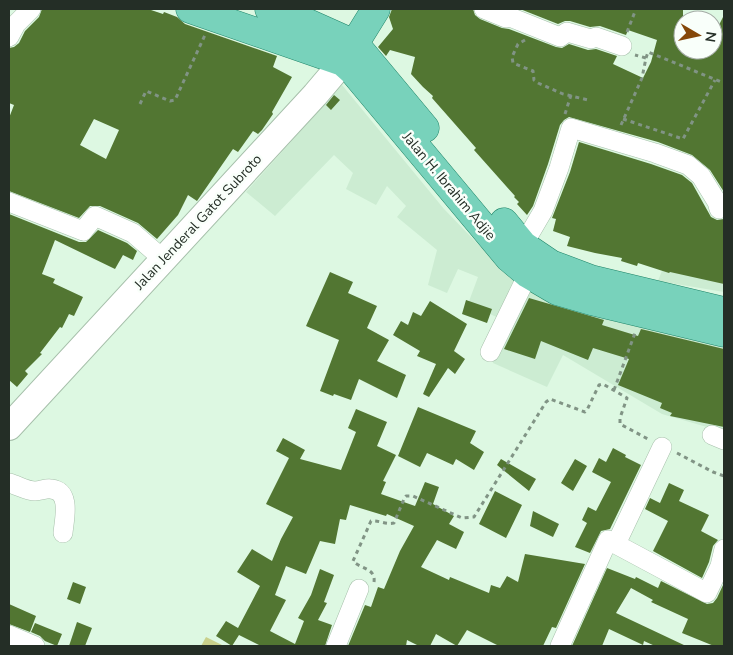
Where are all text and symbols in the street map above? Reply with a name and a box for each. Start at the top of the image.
north arrow [673,10,723,60]
text: N [700,30,721,44]
street label: Jalan H. Ibrahim Adjie [397,127,500,244]
street label: Jalan Jenderal Gatot Subroto [129,150,266,295]

